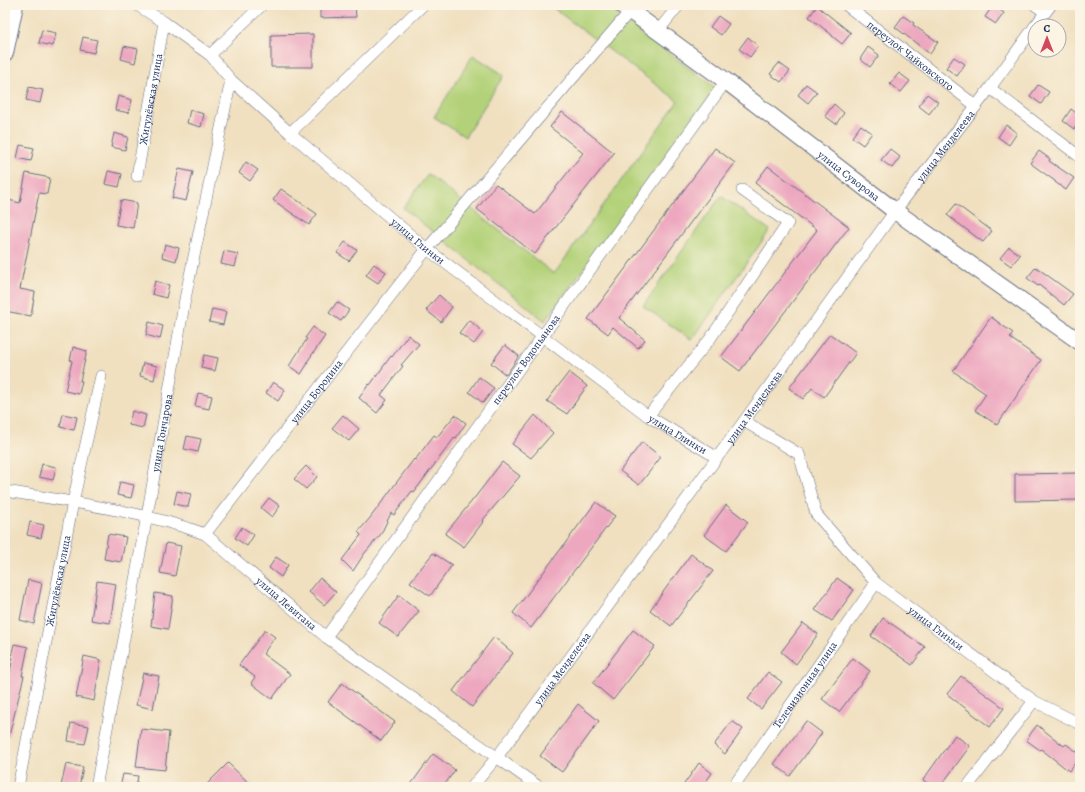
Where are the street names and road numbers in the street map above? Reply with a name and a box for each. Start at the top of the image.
street label: переулок Чайковского [864,17,957,94]
street label: Жигулёвская улица [136,51,167,146]
street label: улица Менделеева [913,106,979,186]
street label: улица Суворова [814,147,884,205]
street label: улица Глинки [387,214,448,268]
street label: переулок Водопьянова [489,311,564,408]
street label: улица Бородина [286,356,347,427]
street label: улица Менделеева [722,367,786,448]
street label: улица Гончарова [148,392,176,474]
street label: улица Глинки [645,411,710,458]
street label: Жигулёвская улица [42,533,75,628]
street label: улица Левитана [252,573,321,635]
street label: улица Глинки [904,602,967,654]
street label: улица Менделеева [530,628,595,709]
street label: Телевизионная улица [769,638,841,731]

